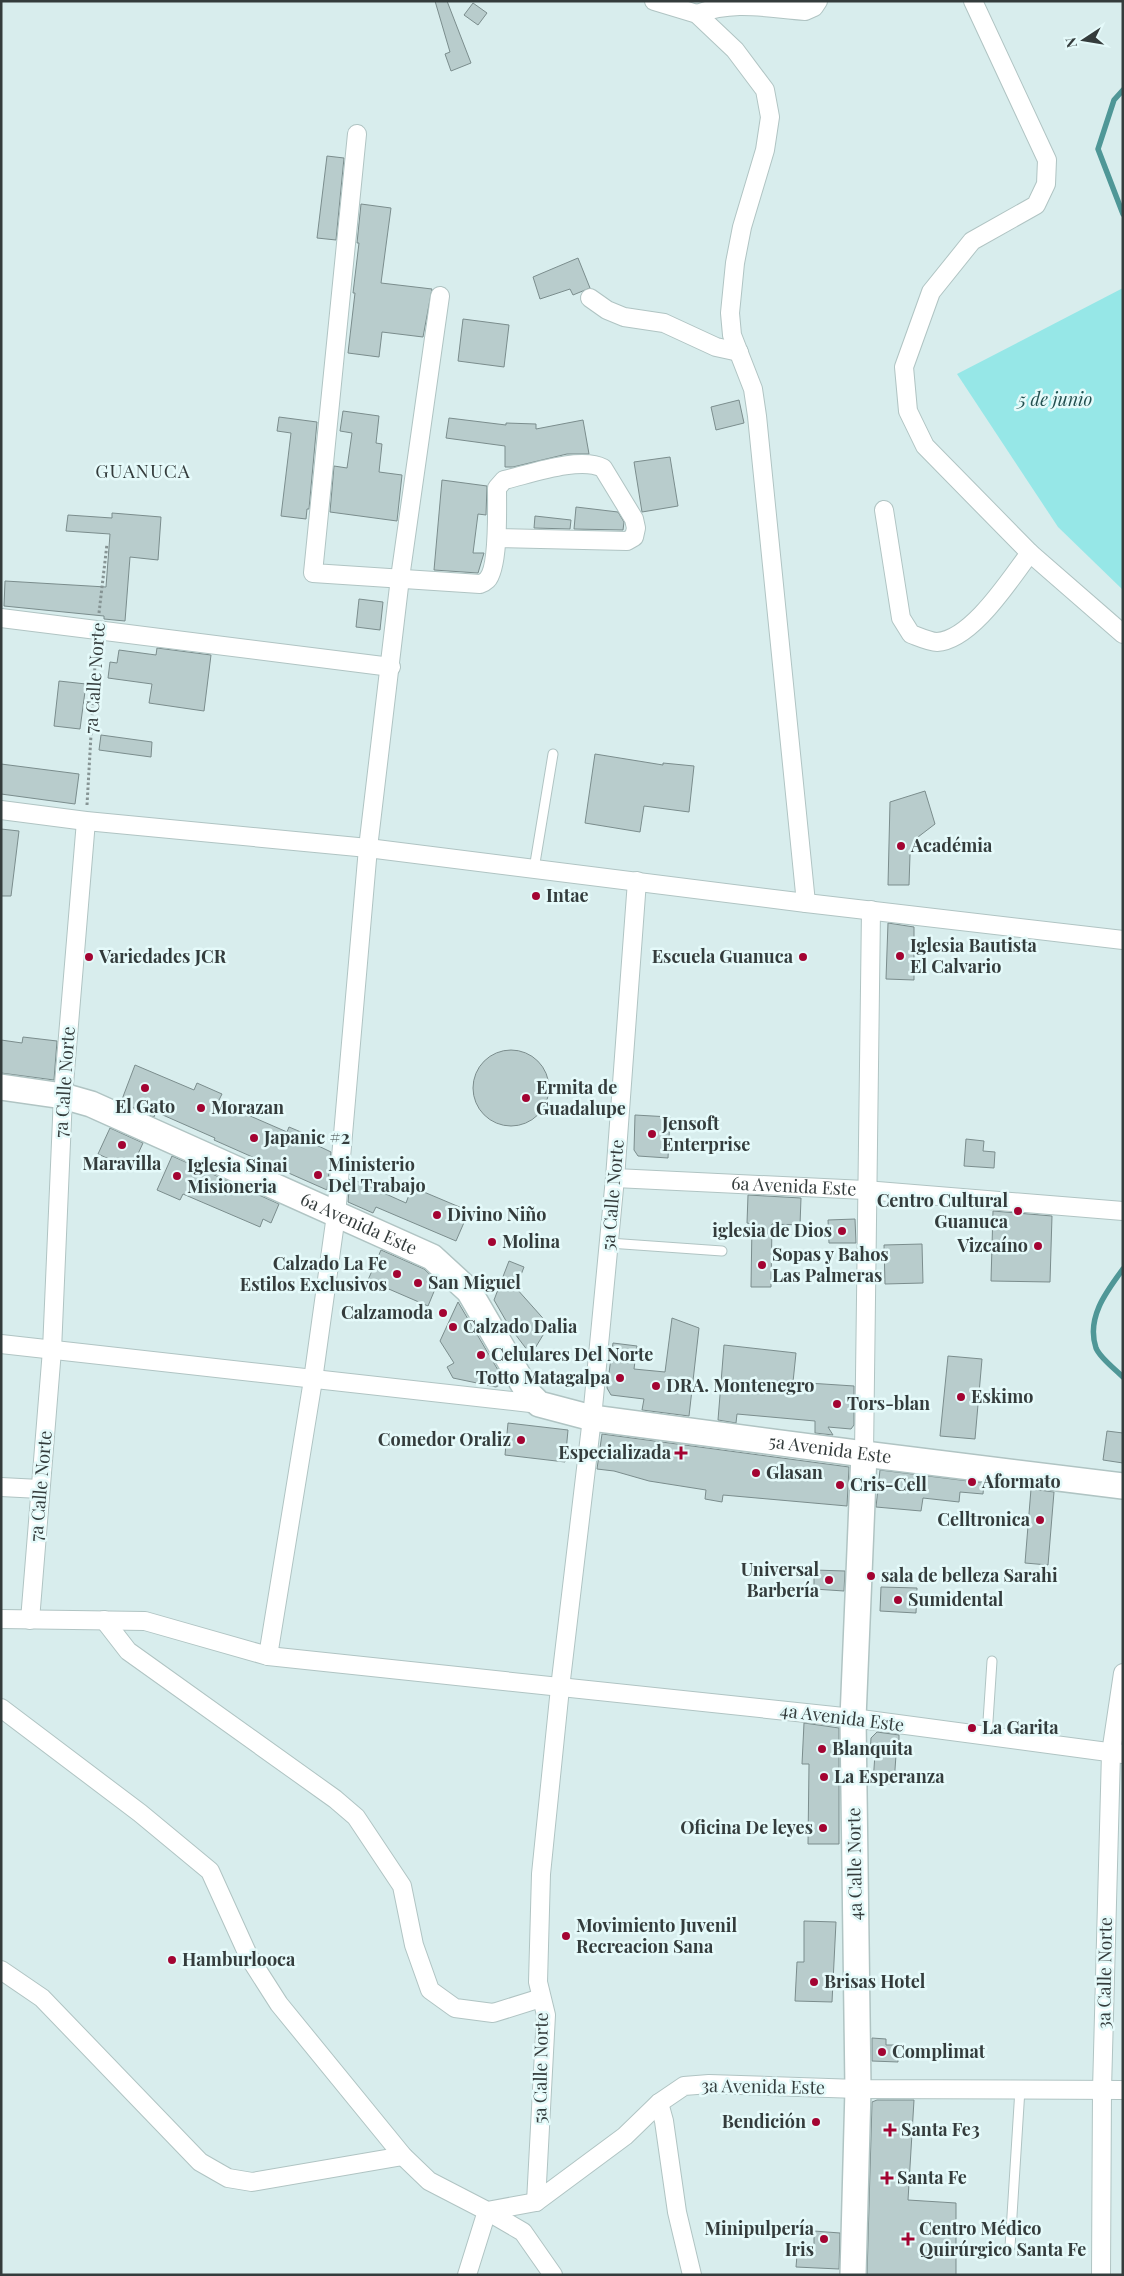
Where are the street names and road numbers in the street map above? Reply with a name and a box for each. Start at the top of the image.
street label: 7a Calle Norte [78,622,110,734]
street label: 7a Calle Norte [48,1026,80,1138]
street label: 5a Calle Norte [595,1138,629,1251]
street label: 6a Avenida Este [731,1171,857,1201]
street label: 6a Avenida Este [297,1187,421,1260]
street label: 7a Calle Norte [23,1429,57,1542]
street label: 5a Avenida Este [767,1429,893,1468]
street label: 4a Avenida Este [779,1697,906,1737]
street label: 4a Calle Norte [841,1807,867,1921]
street label: 3a Calle Norte [1091,1917,1117,2029]
street label: 5a Calle Norte [527,2012,553,2124]
street label: 3a Avenida Este [701,2073,825,2099]

